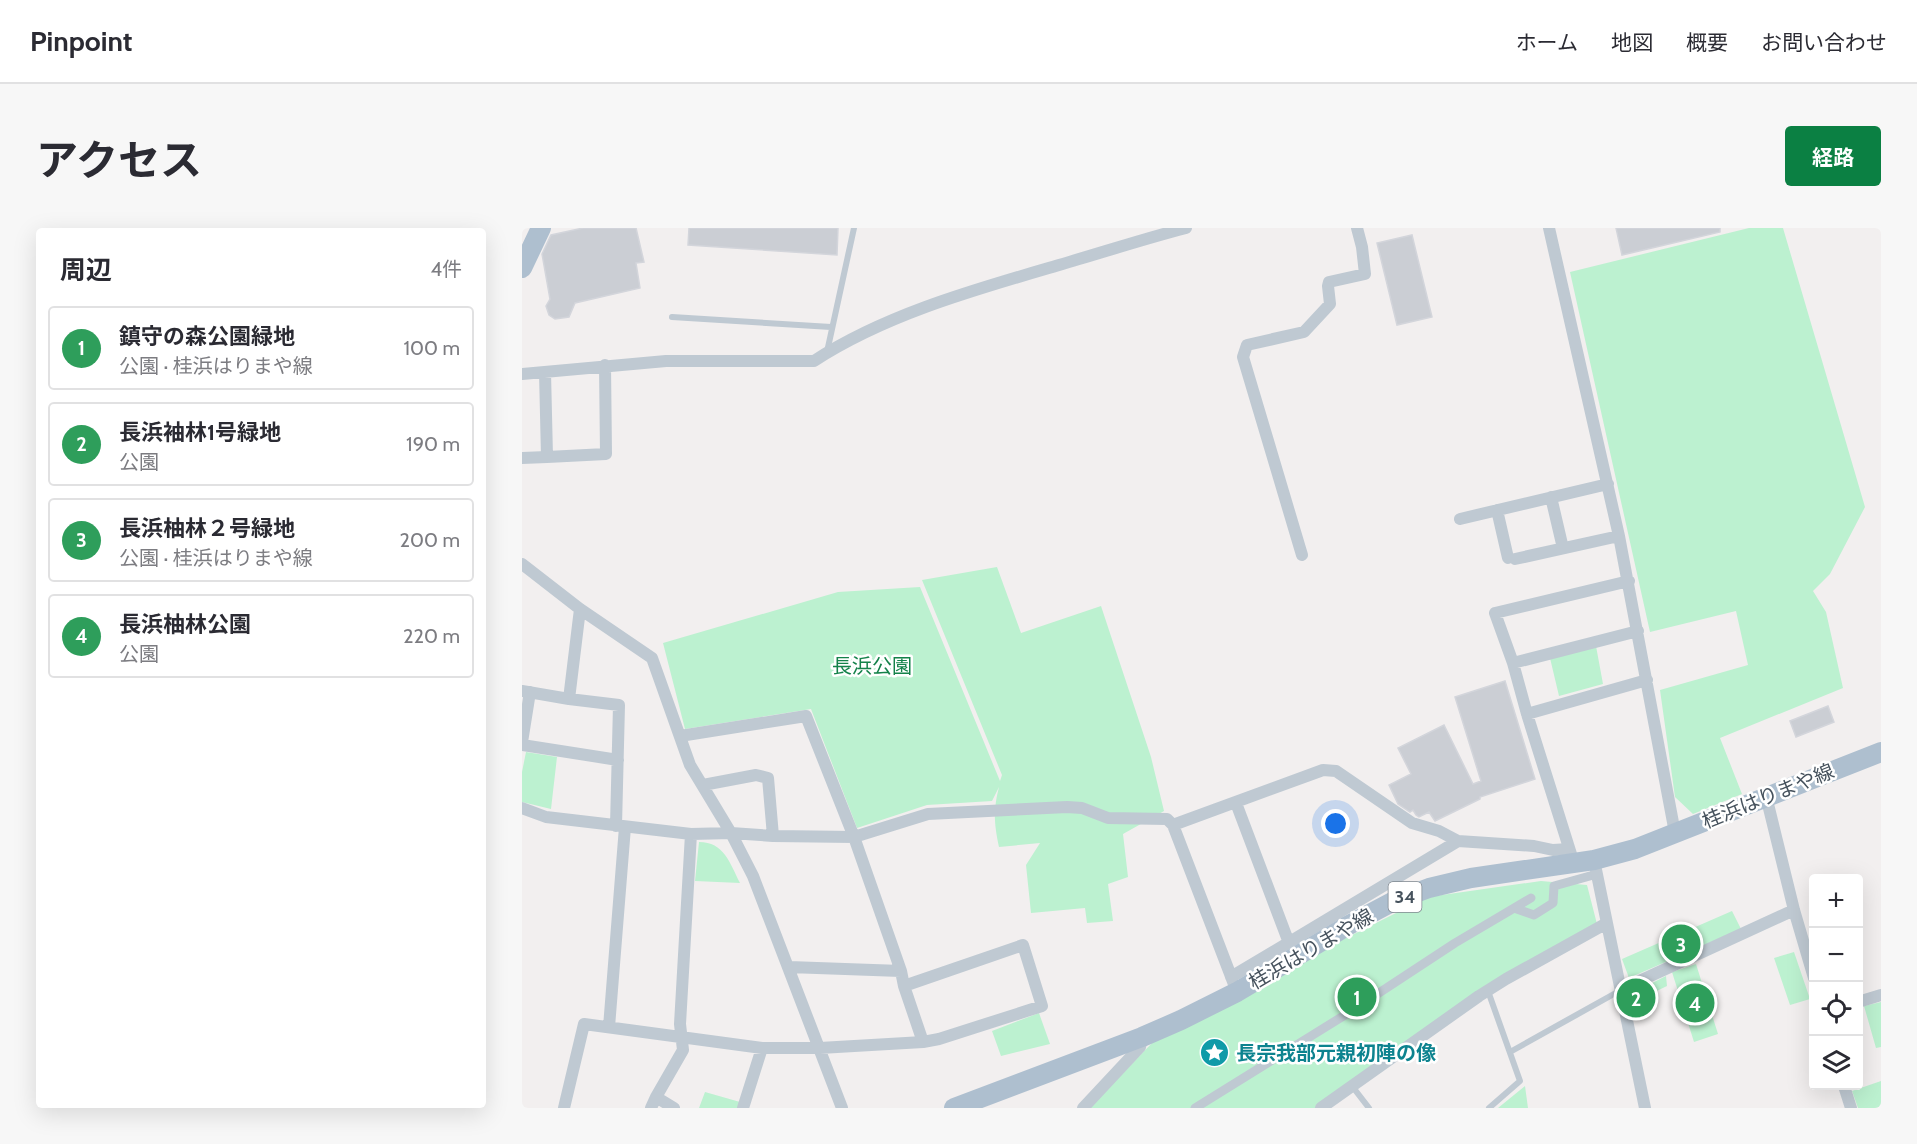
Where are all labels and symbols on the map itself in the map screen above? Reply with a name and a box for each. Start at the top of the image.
park label: 長浜公園 [832,654,912,678]
street label: 桂浜はりまや線 [1699,759,1837,833]
your location [1321,809,1350,838]
road number: 34 [1388,882,1422,912]
street label: 桂浜はりまや線 [1244,904,1378,994]
pin: 3 [1662,922,1700,966]
pin: 1 [1338,974,1376,1020]
pin: 2 [1616,976,1656,1020]
pin: 4 [1676,980,1714,1026]
place icon: 長宗我部元親初陣の像 [1199,1037,1231,1069]
place label: 長宗我部元親初陣の像 [1236,1041,1436,1065]

